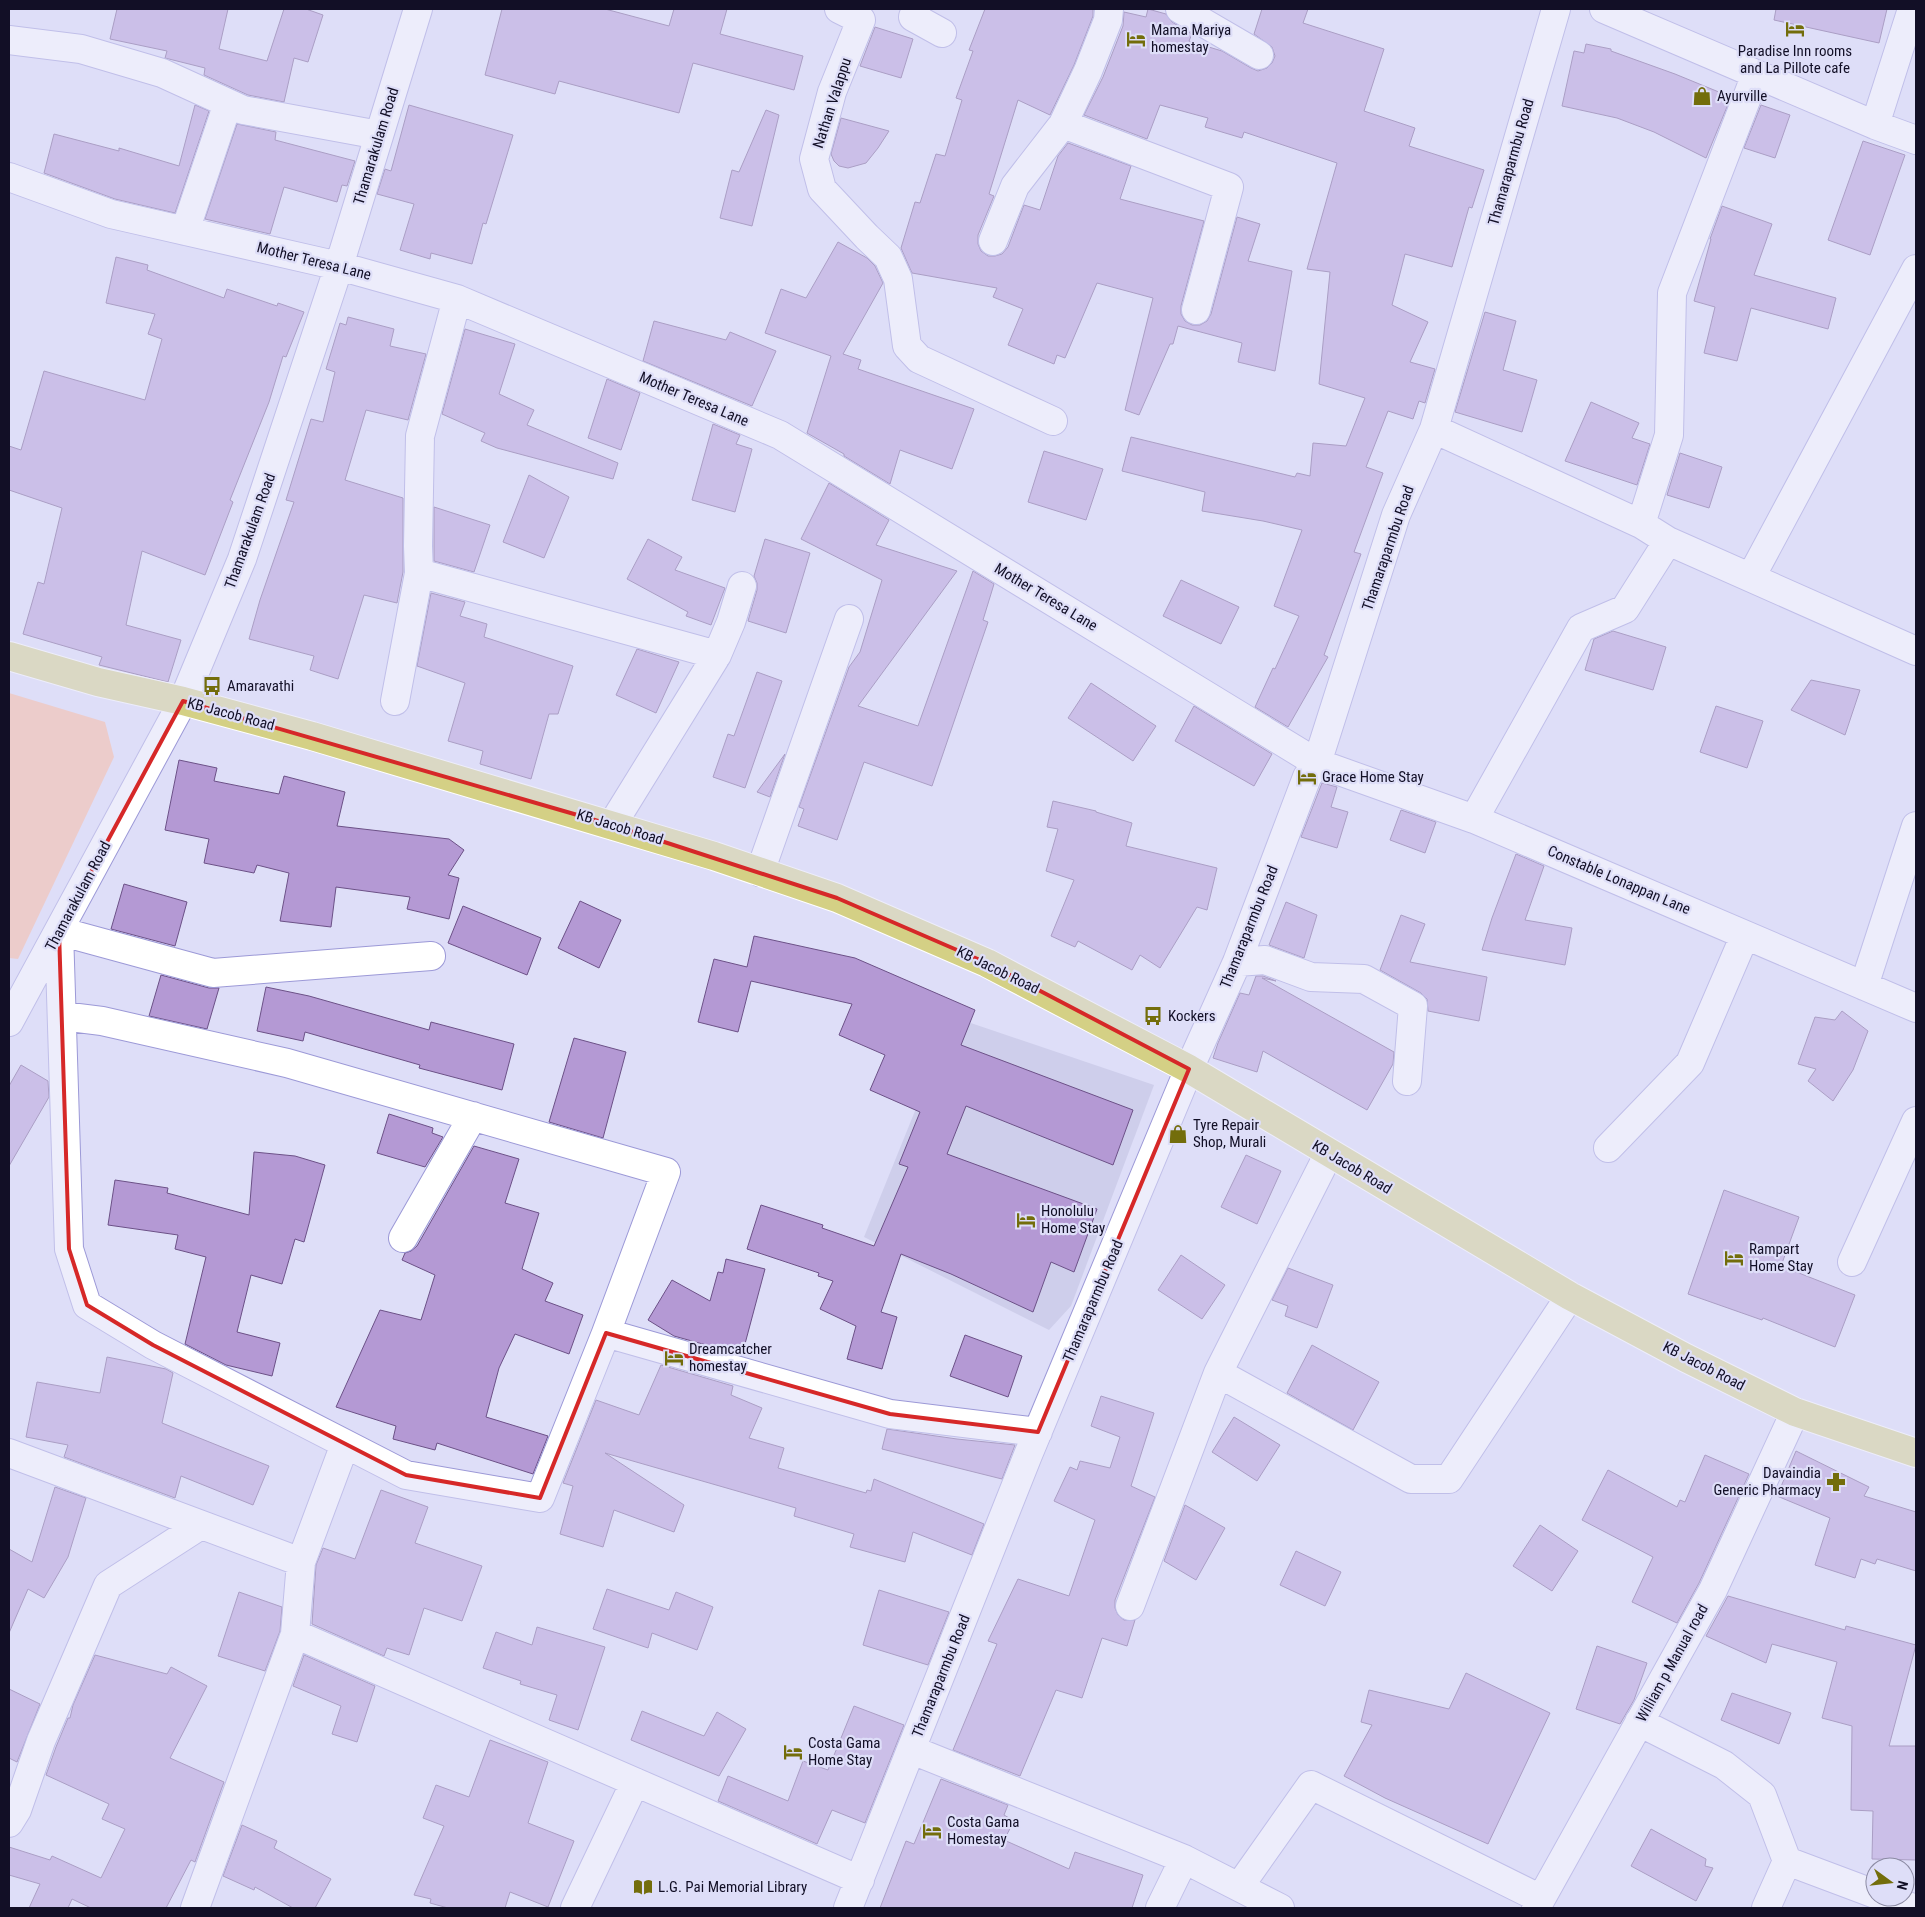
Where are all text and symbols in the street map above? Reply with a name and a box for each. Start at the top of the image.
hotel icon: Paradise Inn rooms and La Pillote cafe [1784,18,1806,40]
place label: Mama Mariya homestay [1151,21,1231,56]
hotel icon: Mama Mariya homestay [1125,28,1147,50]
place label: Paradise Inn rooms and La Pillote cafe [1738,42,1852,77]
street label: Nathan Valappu [809,56,855,150]
street label: Thamarakulam Road [350,85,402,207]
shop icon: Ayurville [1691,85,1713,107]
place label: Ayurville [1717,87,1767,105]
street label: Thamaraparmbu Road [1484,97,1538,227]
street label: Mother Teresa Lane [255,238,373,284]
street label: Mother Teresa Lane [637,368,751,430]
street label: Thamarakulam Road [221,471,279,591]
street label: Thamaraparmbu Road [1358,483,1418,613]
street label: Mother Teresa Lane [991,559,1101,635]
bus stop icon: Amaravathi [201,675,223,697]
place label: Amaravathi [227,677,294,695]
street label: KB Jacob Road [185,694,277,734]
hotel icon: Grace Home Stay [1296,766,1318,788]
place label: Grace Home Stay [1322,768,1424,786]
street label: KB Jacob Road [574,805,666,849]
street label: Thamarakulam Road [41,838,115,954]
street label: Constable Lonappan Lane [1545,842,1693,918]
street label: Thamaraparmbu Road [1216,863,1282,991]
street label: KB Jacob Road [954,942,1042,998]
bus stop icon: Kockers [1142,1005,1164,1027]
place label: Kockers [1168,1007,1216,1025]
place label: Tyre Repair Shop, Murali [1193,1116,1266,1151]
shop icon: Tyre Repair Shop, Murali [1167,1123,1189,1145]
street label: KB Jacob Road [1309,1136,1395,1198]
place label: Honolulu Home Stay [1041,1202,1105,1237]
hotel icon: Honolulu Home Stay [1015,1209,1037,1231]
street label: Thamaraparmbu Road [1059,1237,1127,1365]
place label: Rampart Home Stay [1749,1240,1813,1275]
hotel icon: Rampart Home Stay [1723,1247,1745,1269]
street label: KB Jacob Road [1660,1338,1748,1394]
place label: Dreamcatcher homestay [689,1340,772,1375]
hotel icon: Dreamcatcher homestay [663,1347,685,1369]
place label: Davaindia Generic Pharmacy [1713,1464,1821,1499]
pharmacy icon: Davaindia Generic Pharmacy [1825,1471,1847,1493]
street label: William p Manual road [1632,1601,1712,1725]
street label: Thamaraparmbu Road [908,1612,974,1740]
place label: Costa Gama Home Stay [808,1734,880,1769]
hotel icon: Costa Gama Home Stay [782,1741,804,1763]
place label: Costa Gama Homestay [947,1813,1019,1848]
hotel icon: Costa Gama Homestay [921,1820,943,1842]
north arrow [1865,1857,1915,1907]
library icon: L.G. Pai Memorial Library [632,1876,654,1898]
place label: L.G. Pai Memorial Library [658,1878,807,1896]
text: N [1894,1879,1911,1892]

